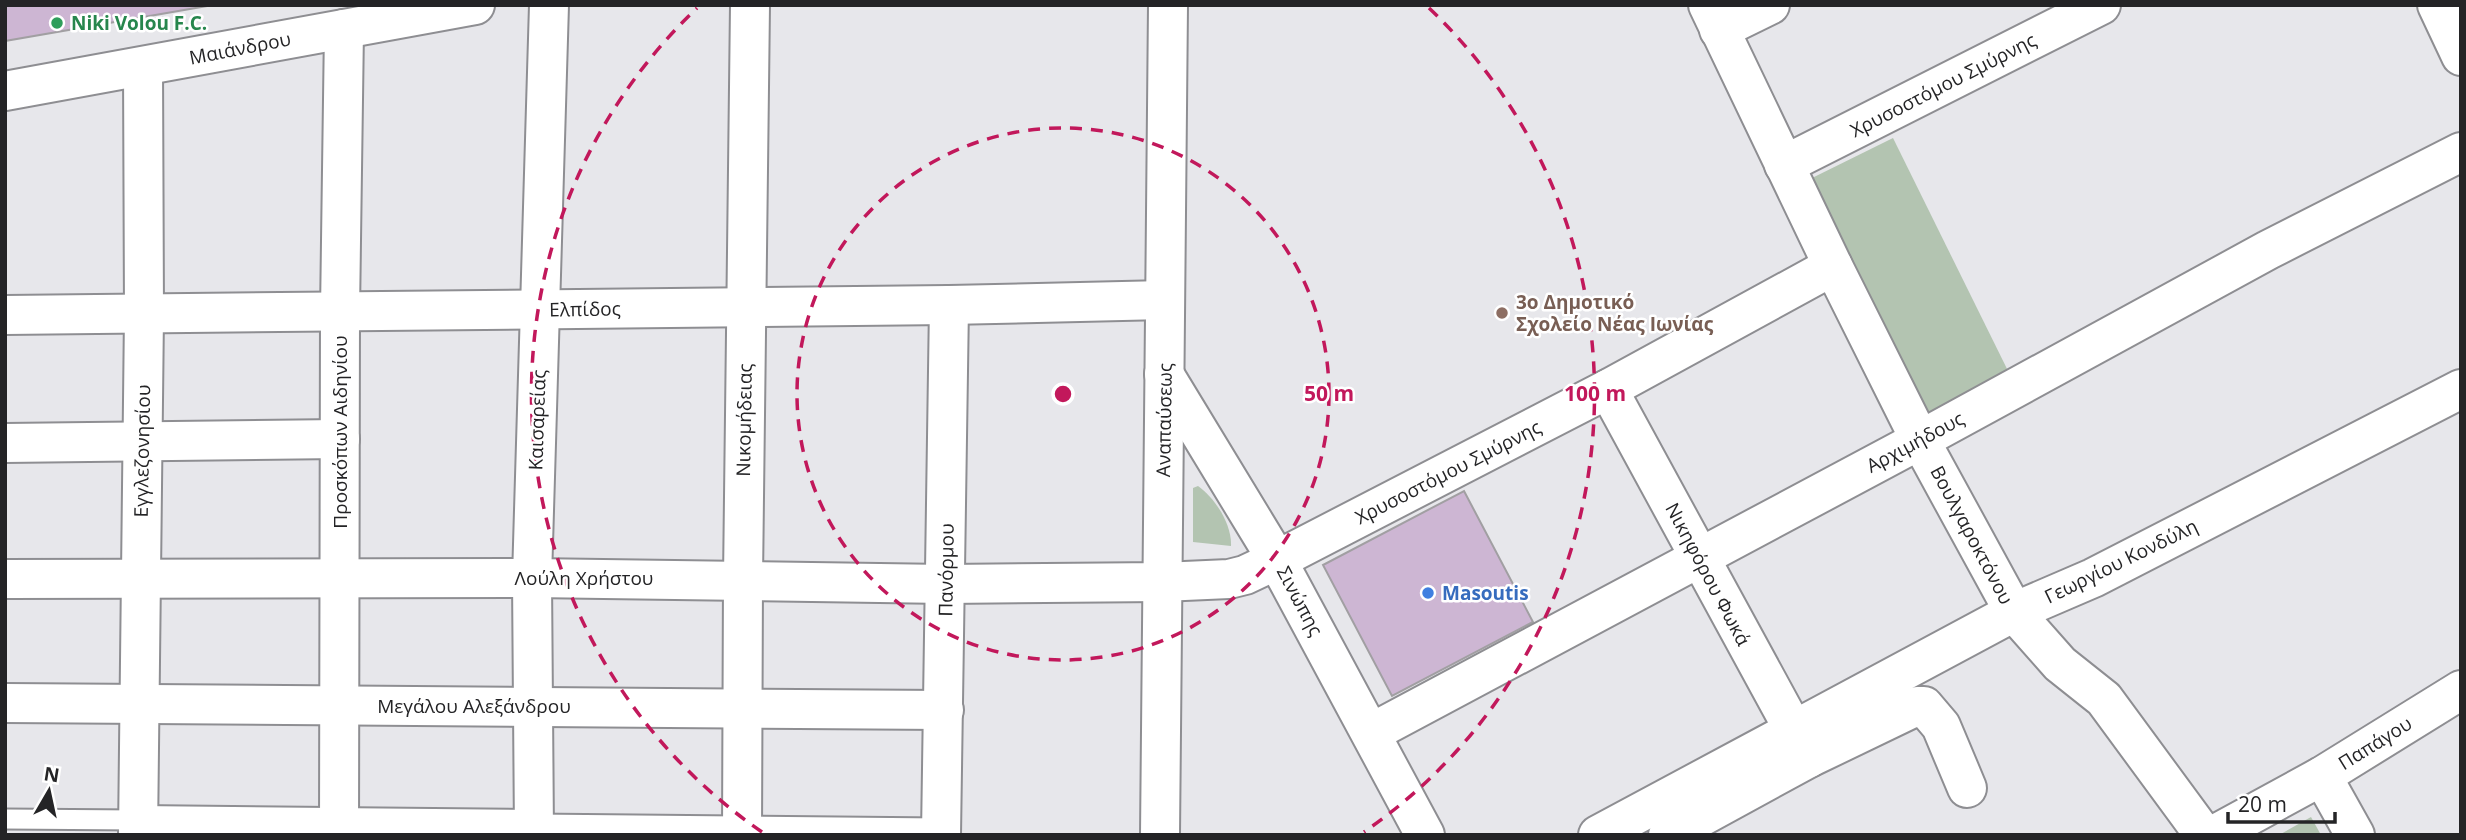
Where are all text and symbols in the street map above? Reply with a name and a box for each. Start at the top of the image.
place label: Niki Volou F.C. [71,10,207,36]
marker: Niki Volou F.C. [49,15,65,31]
street label: Μαιάνδρου [187,25,293,71]
street label: Χρυσοστόμου Σμύρνης [1846,27,2040,143]
place label: 3ο Δημοτικό Σχολείο Νέας Ιωνίας [1516,289,1714,337]
street label: Ελπίδος [549,295,621,323]
marker: 3ο Δημοτικό Σχολείο Νέας Ιωνίας [1494,305,1510,321]
street label: Προσκόπων Αιδηνίου [327,335,353,529]
street label: Νικομήδειας [730,363,758,477]
street label: Αναπαύσεως [1150,363,1178,477]
street label: Καισαρείας [522,369,552,471]
text: 50 m [1304,379,1354,407]
text: 100 m [1564,379,1626,407]
centre of rings [1051,382,1075,406]
street label: Εγγλεζονησίου [128,384,156,518]
street label: Αρχιμήδους [1862,405,1968,479]
street label: Χρυσοστόμου Σμύρνης [1351,414,1545,530]
street label: Βουλγαροκτόνου [1925,461,2019,609]
street label: Νικηφόρου Φωκά [1659,498,1757,650]
street label: Γεωργίου Κονδύλη [2040,513,2202,609]
street label: Πανόρμου [932,523,960,617]
street label: Σινώπης [1271,562,1329,640]
street label: Λούλη Χρήστου [515,565,653,591]
place label: Masoutis [1442,580,1529,606]
marker: Masoutis [1420,585,1436,601]
street label: Μεγάλου Αλεξάνδρου [377,693,571,719]
street label: Παπάγου [2333,710,2417,776]
north arrow [14,756,84,826]
text: N [42,760,61,788]
scale bar [2228,780,2335,824]
text: 20 m [2238,790,2287,818]

